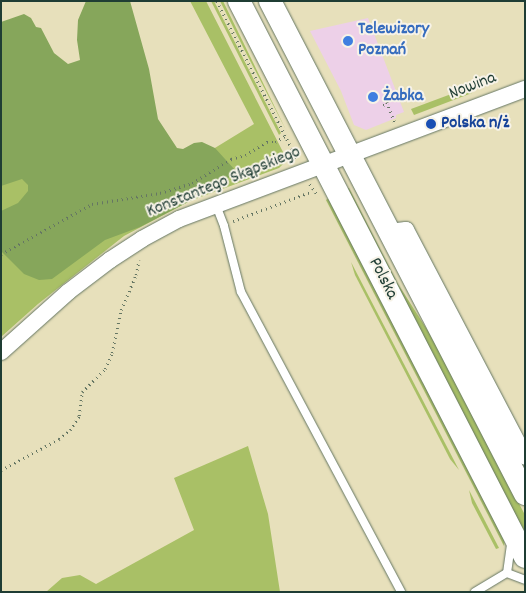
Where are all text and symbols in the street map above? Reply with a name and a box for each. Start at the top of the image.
place label: Telewizory Poznań [358,20,429,62]
marker: Telewizory Poznań [342,35,354,47]
street label: Nowina [446,68,500,106]
place label: Żabka [383,86,423,108]
marker: Żabka [367,91,379,103]
place label: Polska n/ż [441,113,509,135]
marker: Polska n/ż [425,118,437,130]
street label: Konstantego Skąpskiego [144,142,304,224]
street label: Polska [362,255,402,303]

